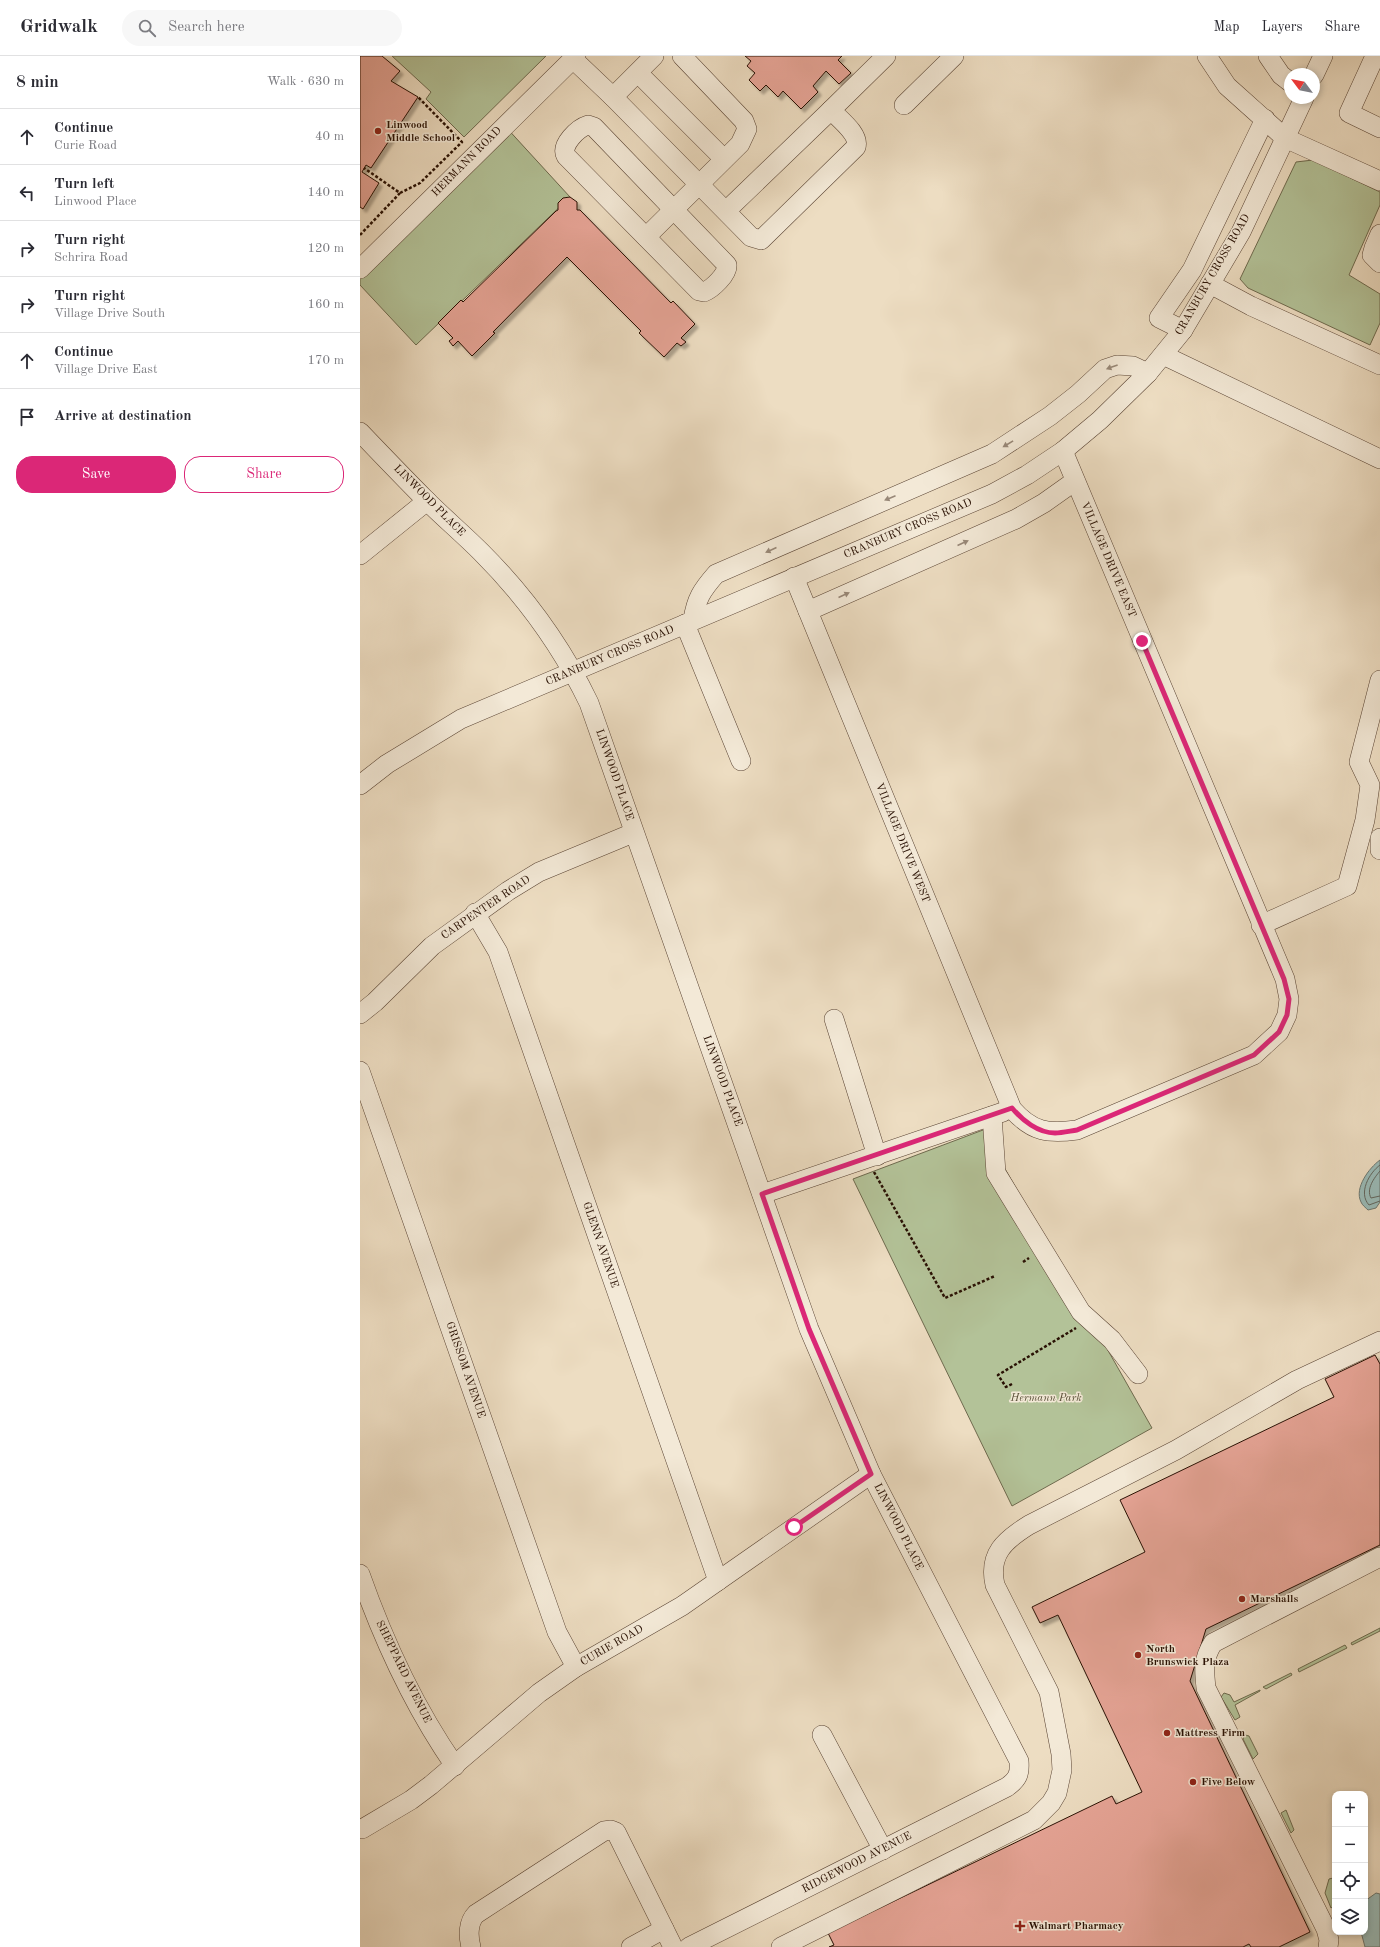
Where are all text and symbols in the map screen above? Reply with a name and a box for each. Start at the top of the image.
search box [122,10,402,46]
icon: search [136,17,158,39]
text: Gridwalk [20,18,98,37]
text: Search here [168,20,245,35]
text: Map [1214,20,1240,34]
text: Layers [1262,20,1303,34]
text: Share [1325,20,1360,34]
north arrow [1284,68,1320,104]
text: 8 min [16,74,59,91]
text: Walk · 630 m [267,75,344,88]
place label: Linwood Middle School [386,120,456,144]
text: Continue [54,121,113,136]
street label: HERMANN ROAD [430,125,504,199]
icon: ahead [16,126,38,148]
marker: Linwood Middle School [373,126,383,136]
text: 40 m [315,130,344,143]
text: Curie Road [54,139,117,152]
text: Turn left [54,177,114,192]
icon: left [16,182,38,204]
text: 140 m [307,186,344,199]
text: Linwood Place [54,195,136,208]
street label: CRANBURY CROSS ROAD [1174,212,1252,338]
text: Turn right [54,233,125,248]
icon: right [16,238,38,260]
text: 120 m [307,242,344,255]
text: Schrira Road [54,251,128,264]
text: Turn right [54,289,125,304]
icon: right [16,294,38,316]
text: 160 m [307,298,344,311]
text: Village Drive South [54,307,165,320]
text: Continue [54,345,113,360]
icon: ahead [16,350,38,372]
text: 170 m [307,354,344,367]
text: Village Drive East [54,363,158,376]
one-way arrow [1105,364,1117,370]
icon: arrive [16,406,38,428]
text: Arrive at destination [54,409,192,424]
one-way arrow [1002,441,1014,448]
button: Save [16,456,176,493]
button: Share [184,456,344,493]
street label: LINWOOD PLACE [391,463,467,539]
one-way arrow [883,496,895,502]
street label: CRANBURY CROSS ROAD [842,497,974,561]
street label: VILLAGE DRIVE EAST [1079,500,1137,620]
one-way arrow [957,540,968,546]
one-way arrow [765,547,776,553]
one-way arrow [838,592,849,598]
street label: CRANBURY CROSS ROAD [544,624,676,688]
route end [1133,632,1151,650]
street label: LINWOOD PLACE [593,728,635,822]
street label: VILLAGE DRIVE WEST [873,782,931,905]
street label: CARPENTER ROAD [439,874,533,942]
street label: LINWOOD PLACE [700,1034,744,1128]
street label: GLENN AVENUE [580,1201,620,1289]
street label: GRISSOM AVENUE [443,1320,487,1420]
park label: Hermann Park [1009,1393,1082,1404]
street label: LINWOOD PLACE [871,1482,925,1572]
route start [785,1518,803,1536]
marker: Marshalls [1237,1594,1247,1604]
place label: Marshalls [1250,1594,1298,1605]
street label: SHEPPARD AVENUE [373,1619,433,1725]
street label: CURIE ROAD [579,1623,646,1668]
place label: North Brunswick Plaza [1146,1644,1229,1668]
marker: North Brunswick Plaza [1133,1650,1143,1660]
marker: Mattress Firm [1162,1728,1172,1738]
place label: Mattress Firm [1175,1728,1245,1739]
marker: Five Below [1188,1777,1198,1787]
place label: Five Below [1201,1777,1256,1788]
map controls [1332,1791,1368,1935]
button: + [1332,1791,1368,1827]
button: − [1332,1827,1368,1863]
street label: RIDGEWOOD AVENUE [800,1830,914,1896]
button: locate [1332,1863,1368,1899]
button: layers [1332,1899,1368,1935]
marker: Walmart Pharmacy [1015,1921,1025,1931]
place label: Walmart Pharmacy [1028,1921,1124,1932]

